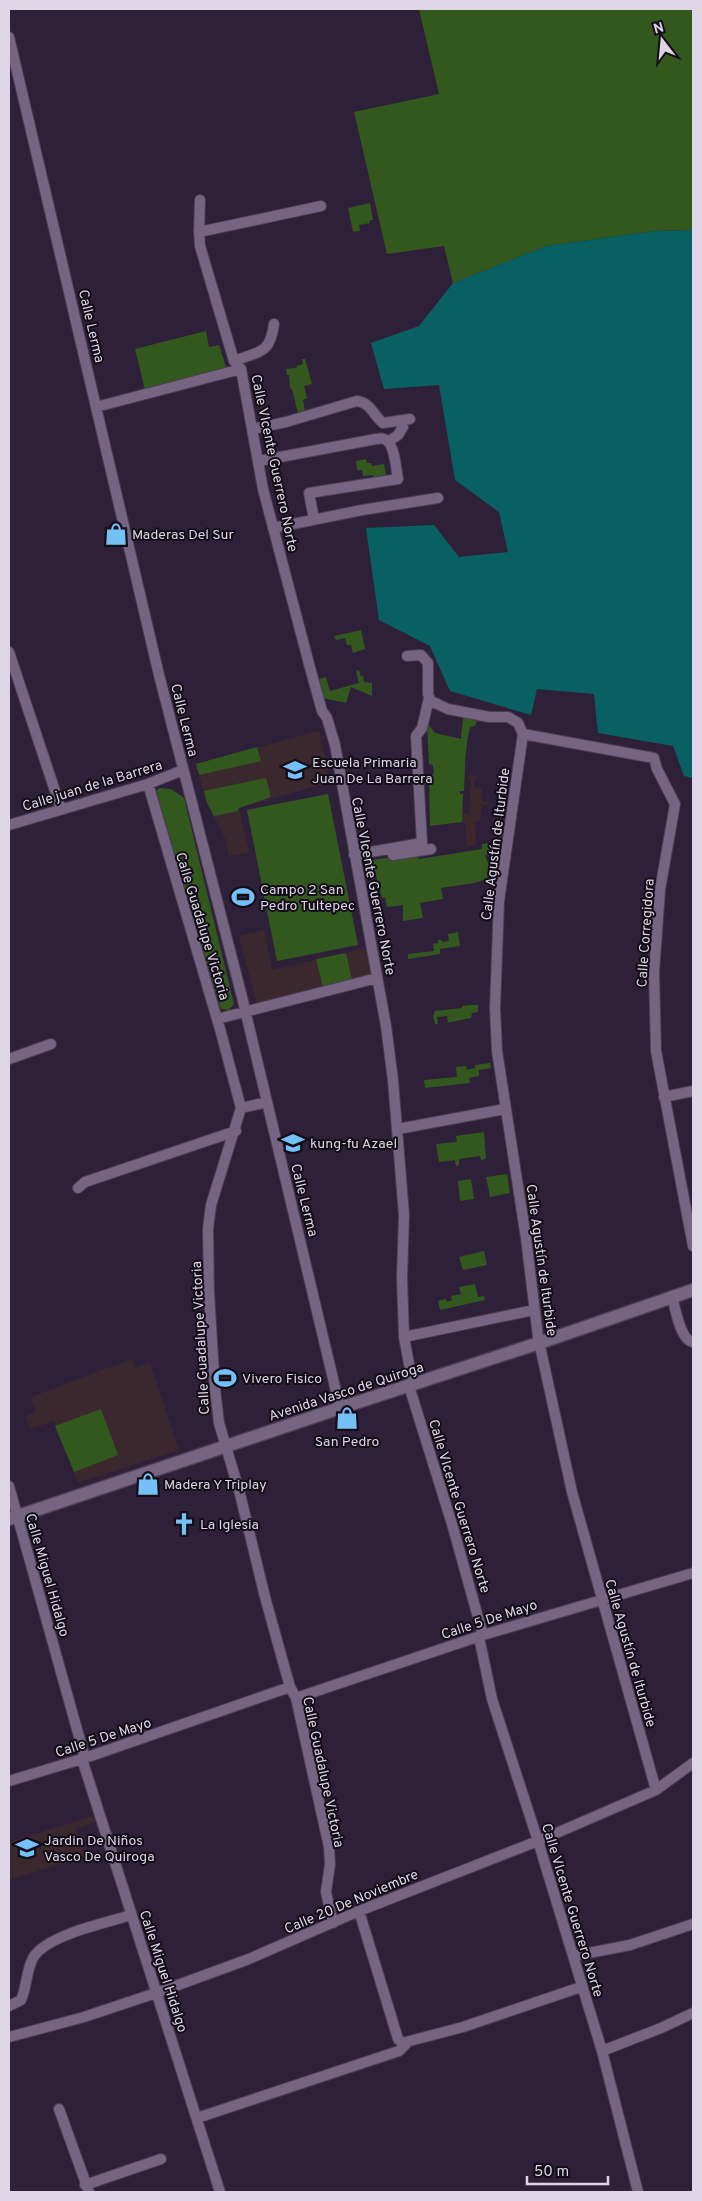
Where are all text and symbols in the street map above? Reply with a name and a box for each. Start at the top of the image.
north arrow [637,15,687,65]
text: N [652,19,666,39]
street label: Calle Lerma [74,288,107,365]
street label: Calle VIcente Guerrero Norte [246,373,301,554]
shop icon: Maderas Del Sur [103,521,129,547]
place label: Maderas Del Sur [132,527,235,544]
street label: Calle Lerma [166,682,201,759]
place label: Escuela Primaria Juan De La Barrera [312,755,433,788]
street label: Calle juan de la Barrera [20,757,164,816]
school or university icon: Escuela Primaria Juan De La Barrera [282,757,308,783]
street label: Calle Agustín de Iturbide [479,767,514,921]
street label: Calle VIcente Guerrero Norte [347,796,398,977]
street label: Calle Guadalupe Victoria [171,850,232,1002]
street label: Calle Corregidora [634,878,659,988]
place label: Campo 2 San Pedro Tultepec [260,882,355,915]
sports icon: Campo 2 San Pedro Tultepec [230,884,256,910]
school or university icon: kung-fu Azael [280,1130,306,1156]
place label: kung-fu Azael [310,1136,397,1153]
street label: Calle Lerma [286,1162,321,1239]
street label: Calle Agustín de Iturbide [521,1183,560,1337]
street label: Calle Guadalupe Victoria [189,1261,214,1415]
street label: Avenida Vasco de Quiroga [267,1359,426,1426]
sports icon: Vivero Fisico [212,1365,238,1391]
place label: Vivero Fisico [242,1371,322,1388]
shop icon: San Pedro [334,1405,360,1431]
street label: Calle VIcente Guerrero Norte [424,1417,493,1595]
place label: San Pedro [315,1434,379,1451]
shop icon: Madera Y Triplay [135,1471,161,1497]
place label: Madera Y Triplay [164,1477,267,1494]
church icon: La Iglesia [171,1511,197,1537]
street label: Calle Miguel Hidalgo [21,1512,72,1639]
place label: La Iglesia [200,1517,259,1534]
street label: Calle Agustín de Iturbide [600,1577,659,1729]
street label: Calle 5 De Mayo [439,1597,540,1644]
street label: Calle Guadalupe Victoria [298,1695,347,1849]
street label: Calle 5 De Mayo [53,1715,154,1762]
street label: Calle VIcente Guerrero Norte [537,1821,606,1999]
place label: Jardin De Niños Vasco De Quiroga [44,1833,155,1866]
school or university icon: Jardin De Niños Vasco De Quiroga [14,1835,40,1861]
street label: Calle 20 De Noviembre [282,1866,421,1938]
street label: Calle Miguel Hidalgo [135,1908,190,2035]
scale bar [527,2154,608,2186]
text: 50 m [534,2163,569,2182]

